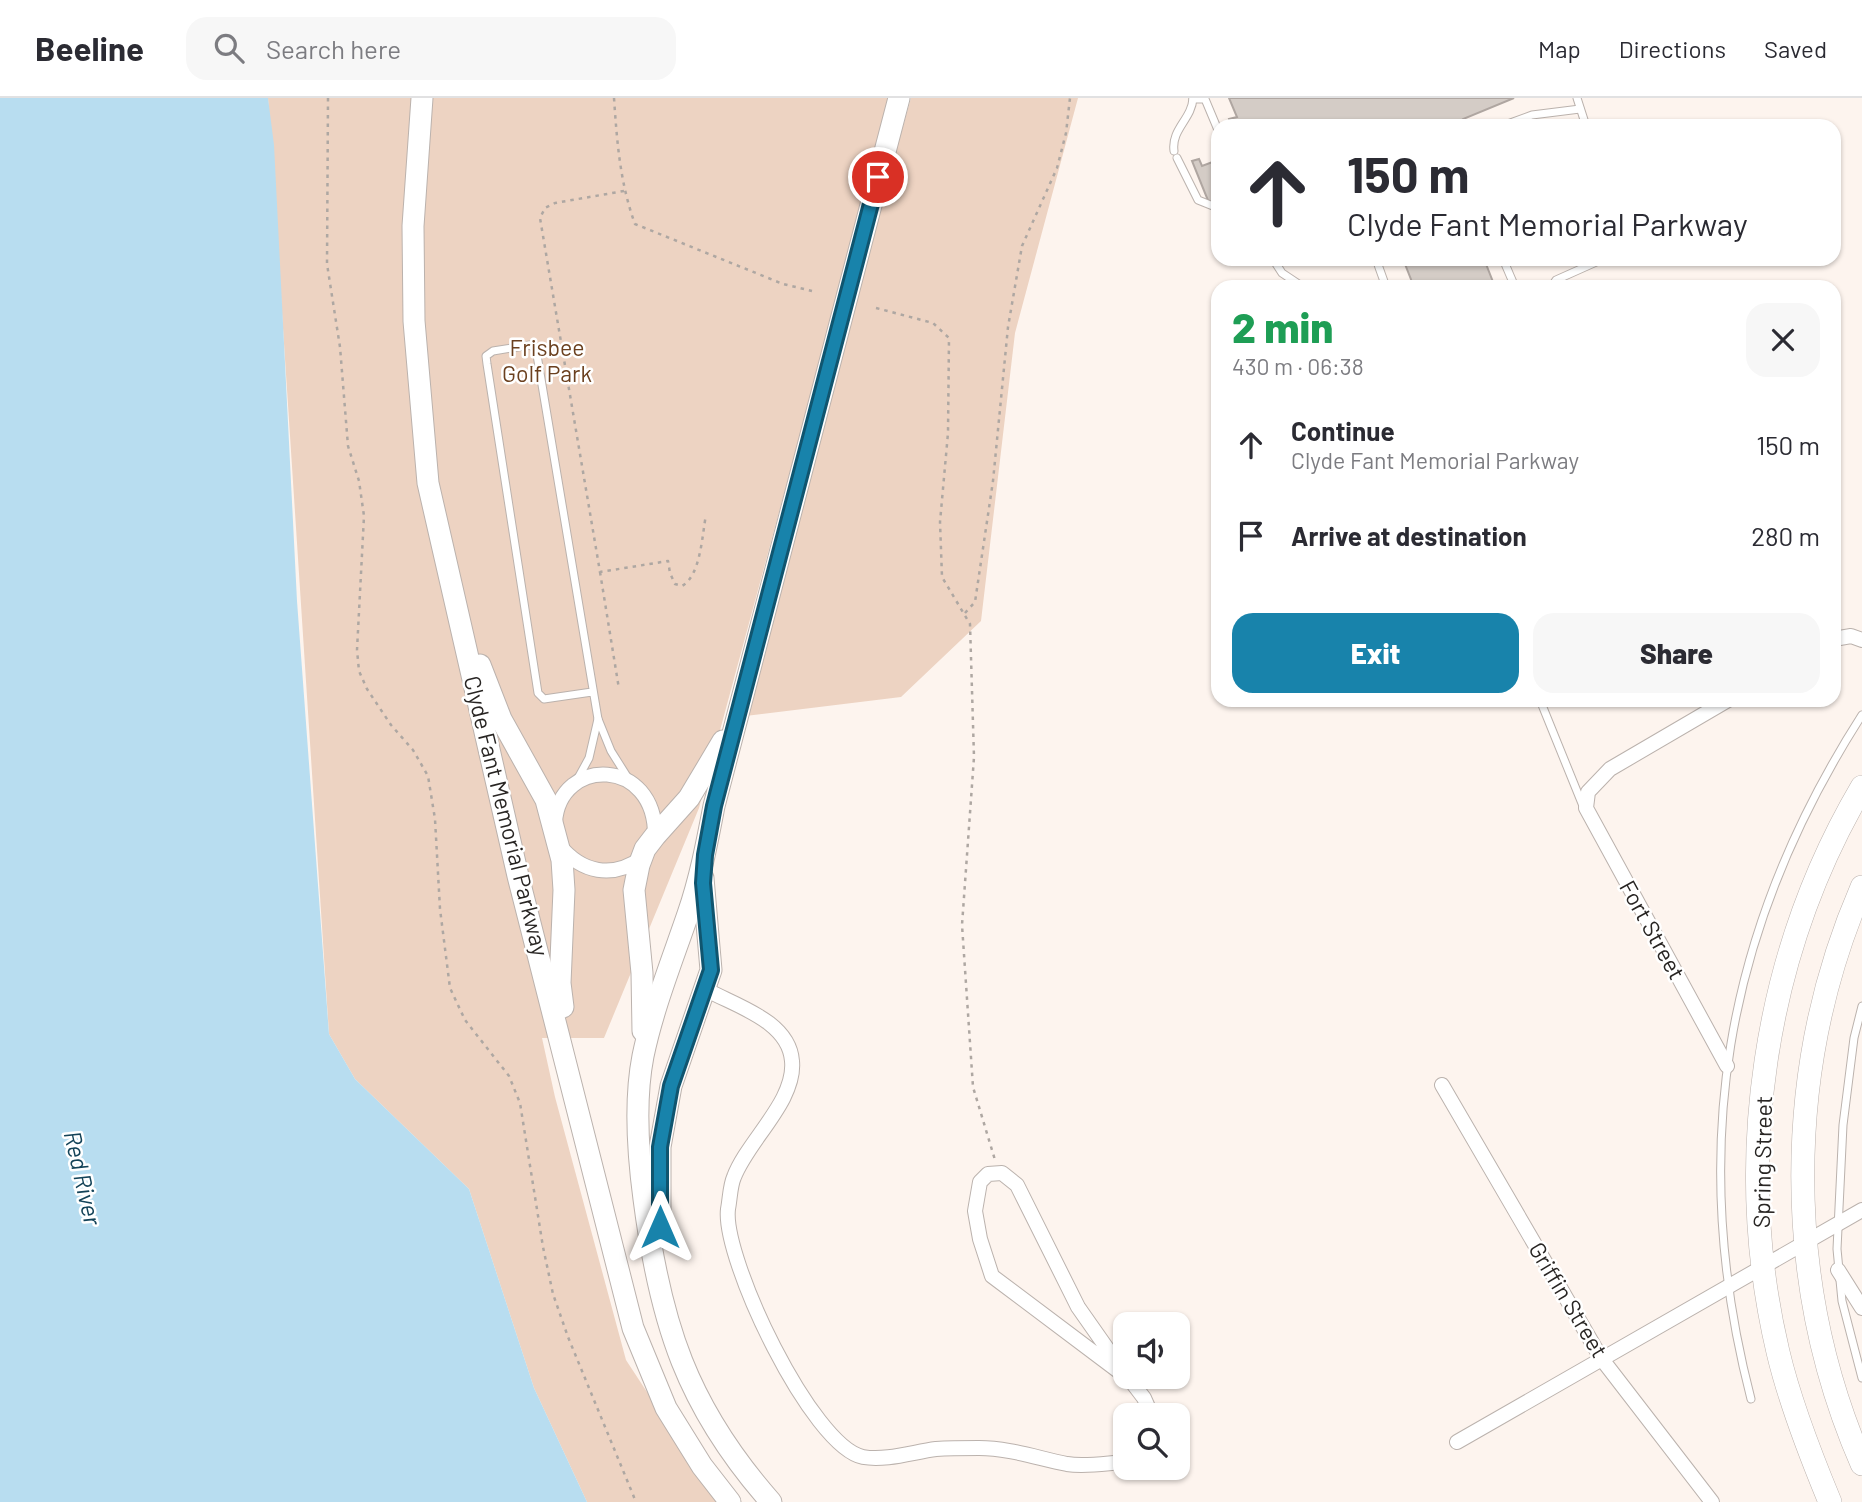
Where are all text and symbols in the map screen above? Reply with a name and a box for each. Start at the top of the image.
search box [186,17,676,80]
text: Beeline [35,28,144,68]
icon: search [210,29,248,67]
text: Search here [266,33,401,64]
text: Map [1538,34,1581,63]
text: Directions [1619,34,1726,63]
text: Saved [1764,34,1827,63]
text: 150 m [1347,144,1469,203]
pin [848,147,908,207]
icon: ahead [1232,147,1323,238]
icon: arrive [859,158,897,196]
text: Clyde Fant Memorial Parkway [1347,204,1748,242]
text: 2 min [1232,301,1333,351]
button: close [1746,303,1820,377]
park label: Frisbee Golf Park [502,333,592,387]
text: 430 m · 06:38 [1232,352,1364,380]
text: Continue [1291,415,1395,446]
icon: ahead [1232,426,1270,464]
text: 150 m [1756,429,1820,460]
text: Clyde Fant Memorial Parkway [1291,446,1579,474]
icon: arrive [1232,517,1270,555]
text: Arrive at destination [1291,520,1527,551]
text: 280 m [1751,520,1820,551]
button: Exit [1232,613,1519,693]
button: Share [1533,613,1820,693]
street label: Clyde Fant Memorial Parkway [459,673,555,959]
street label: Fort Street [1614,875,1692,984]
street label: Spring Street [1747,1096,1777,1228]
water label: Red River [59,1128,109,1229]
position arrow [623,1190,697,1264]
street label: Griffin Street [1523,1237,1614,1362]
map controls [1113,1312,1190,1480]
button: sound [1113,1312,1190,1389]
button: search [1113,1403,1190,1480]

